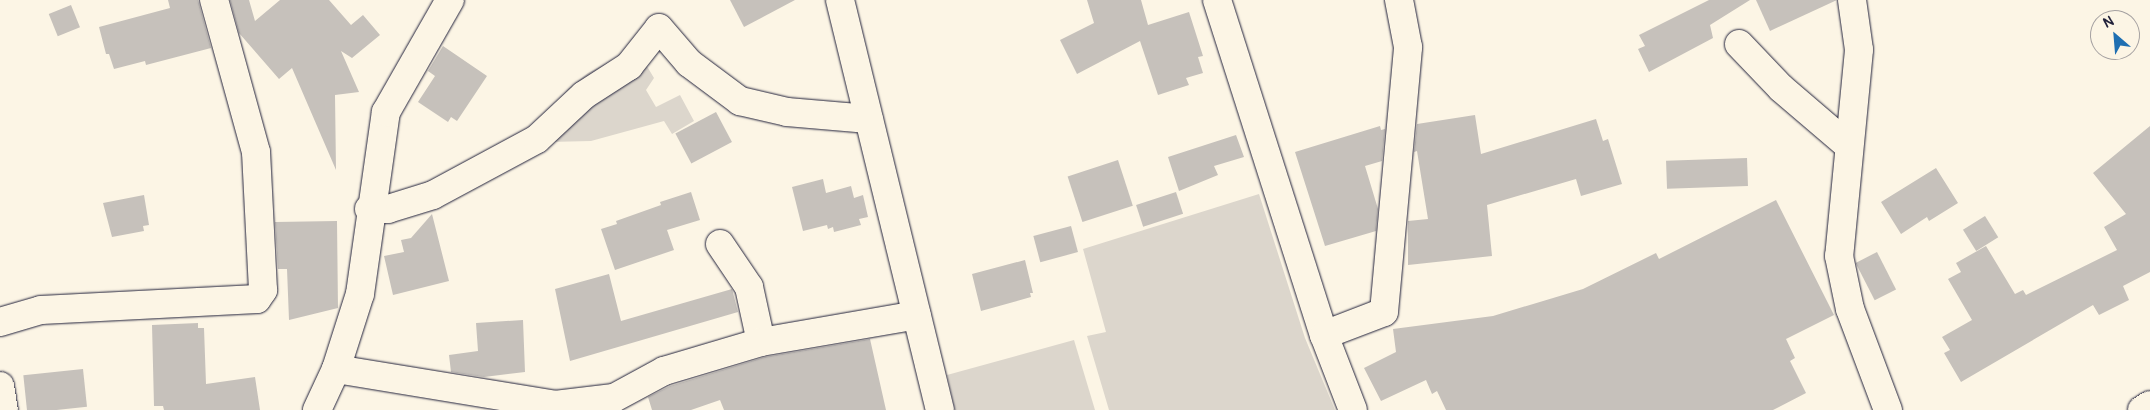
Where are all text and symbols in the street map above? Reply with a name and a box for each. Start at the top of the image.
north arrow [2090,10,2140,60]
text: N [2100,12,2116,32]

